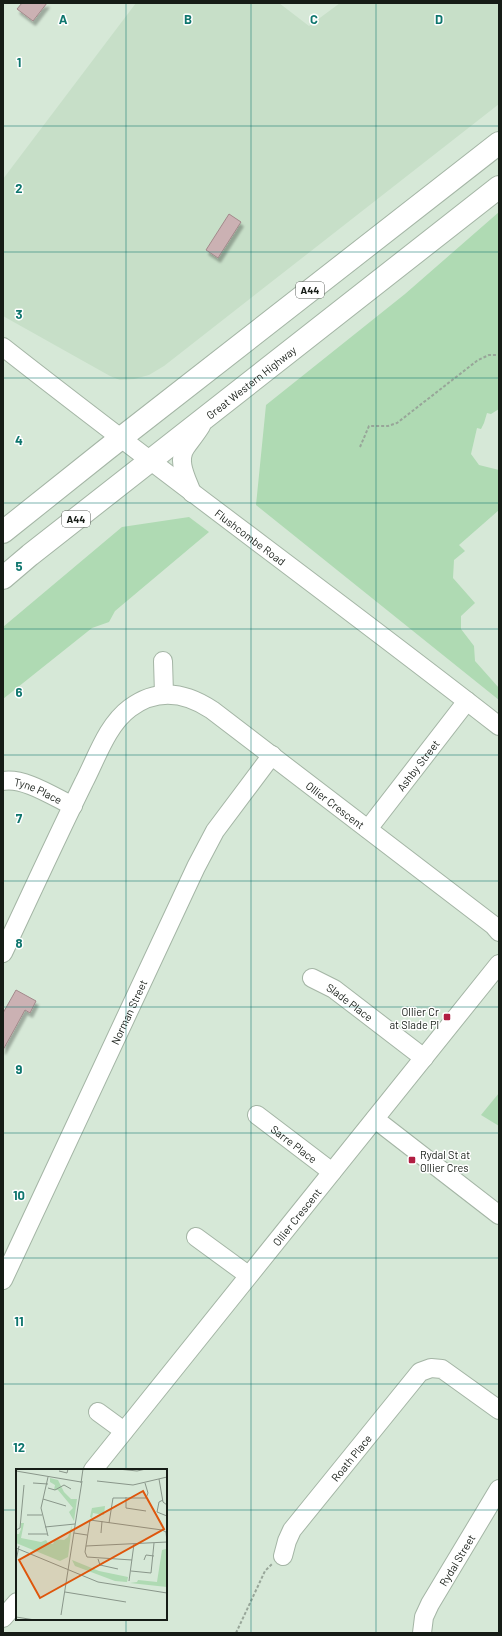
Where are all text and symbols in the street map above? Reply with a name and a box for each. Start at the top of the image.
text: A [59,11,68,27]
text: B [184,11,192,27]
text: C [310,11,318,27]
text: D [435,11,443,27]
text: 1 [17,54,21,70]
text: 2 [15,180,23,196]
road number: A44 [296,282,324,298]
text: 3 [15,306,23,322]
street label: Great Western Highway [203,343,298,421]
text: 4 [15,432,23,448]
street label: Flushcombe Road [213,506,289,567]
road number: A44 [62,511,90,527]
text: 5 [15,558,23,574]
text: 6 [16,684,23,700]
street label: Ashby Street [394,737,441,793]
street label: Tyne Place [13,774,65,806]
street label: Ollier Crescent [304,778,367,831]
text: 7 [16,810,23,826]
text: 8 [15,935,23,951]
street label: Norman Street [108,977,149,1046]
street label: Slade Place [325,980,376,1023]
place label: Ollier Cr at Slade Pl [390,1005,439,1031]
marker: Ollier Cr at Slade Pl [442,1012,452,1022]
text: 9 [16,1061,23,1077]
street label: Sarre Place [269,1122,320,1165]
place label: Rydal St at Ollier Cres [420,1148,470,1174]
marker: Rydal St at Ollier Cres [407,1155,417,1165]
street label: Ollier Crescent [269,1185,323,1248]
text: 10 [13,1187,25,1203]
text: 11 [14,1313,24,1329]
street label: Roath Place [328,1431,374,1484]
text: 12 [13,1439,25,1455]
inset map [16,1469,167,1620]
street label: Rydal Street [436,1532,477,1588]

